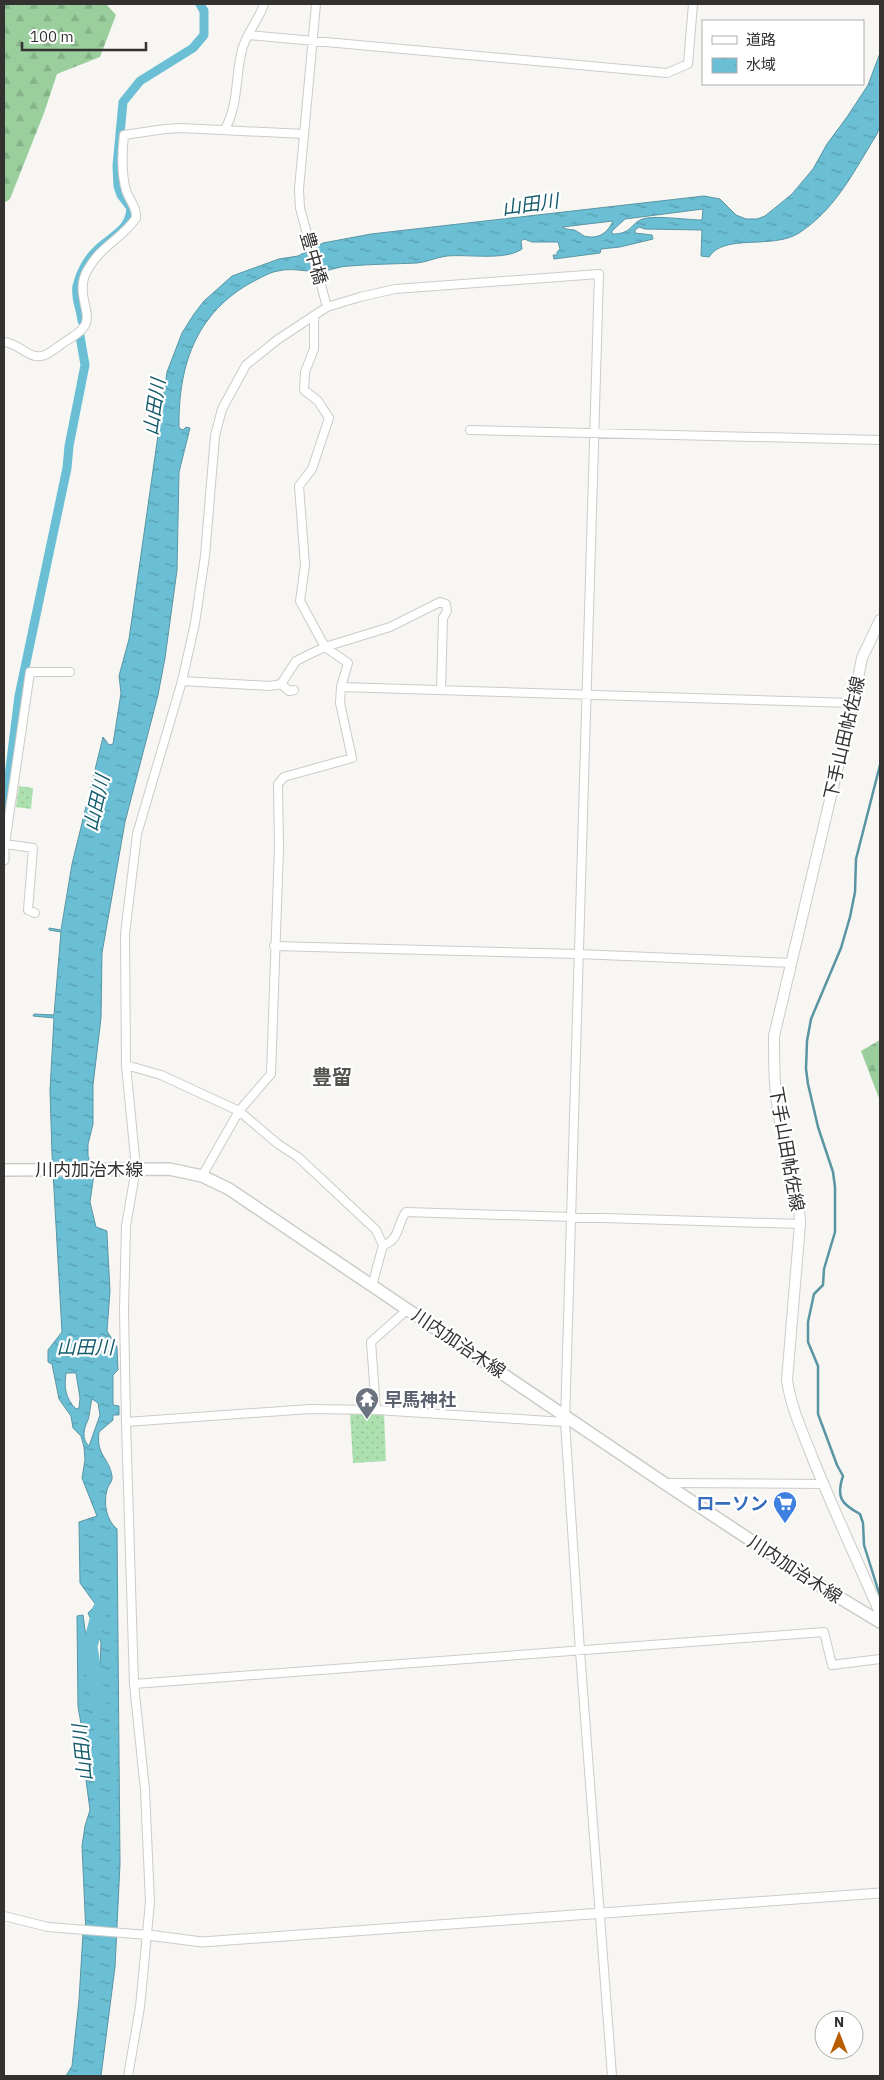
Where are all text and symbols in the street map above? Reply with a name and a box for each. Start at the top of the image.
scale bar [22,20,146,52]
legend [702,20,864,85]
text: 100 m [30,27,74,46]
text: 道路 [746,30,776,49]
text: 水域 [746,55,776,74]
water label: 山田川 [500,188,562,220]
street label: 豊中橋 [296,229,332,287]
water label: 山田川 [138,375,170,437]
street label: 下手山田帖佐線 [819,674,869,802]
water label: 山田川 [78,771,115,833]
district label: 豊留 [312,1063,352,1090]
street label: 下手山田帖佐線 [765,1085,809,1213]
street label: 川内加治木線 [35,1158,143,1181]
street label: 川内加治木線 [408,1303,510,1383]
water label: 山田川 [56,1335,115,1359]
temple icon: 早馬神社 [354,1386,380,1420]
place label: 早馬神社 [384,1388,456,1411]
supermarket icon: ローソン [772,1490,798,1524]
place label: ローソン [696,1492,768,1515]
street label: 川内加治木線 [743,1530,847,1608]
water label: 山田川 [67,1721,97,1783]
north arrow [814,2010,864,2060]
text: N [834,2013,844,2031]

